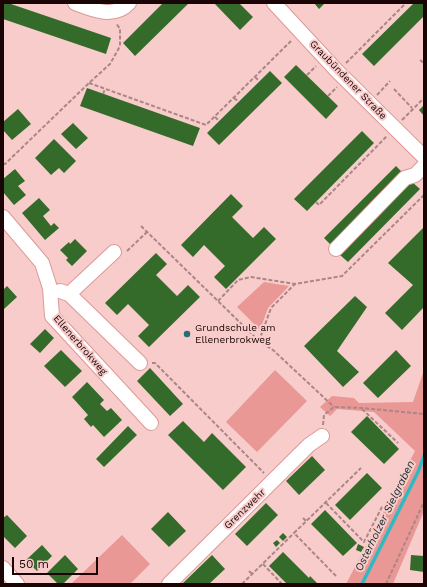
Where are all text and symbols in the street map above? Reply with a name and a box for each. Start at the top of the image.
street label: Graubündener Straße [307,38,389,122]
street label: Ellenerbrokweg [51,313,109,377]
place label: Grundschule am Ellenerbrokweg [195,322,276,346]
marker: Grundschule am Ellenerbrokweg [182,329,192,339]
water label: Osterholzer Sielgraben [352,459,418,573]
street label: Grenzwehr [222,486,268,532]
scale bar [14,549,100,575]
text: 50 m [19,557,49,571]

